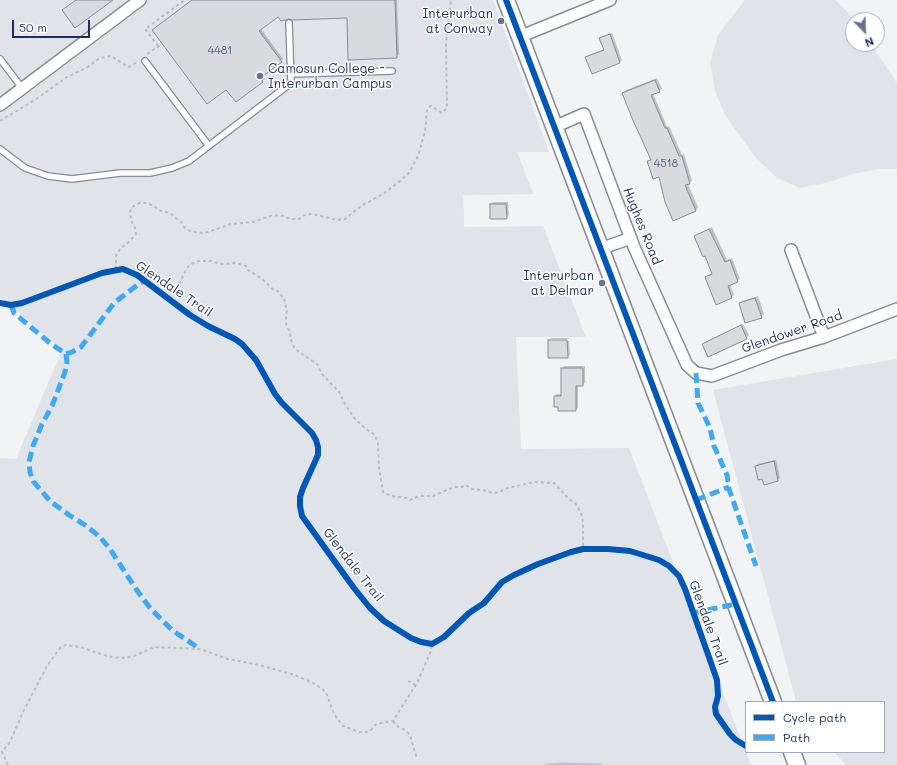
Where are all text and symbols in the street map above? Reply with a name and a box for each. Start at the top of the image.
place label: Interurban at Conway [423,6,493,37]
scale bar [14,12,92,38]
north arrow [845,12,885,52]
marker: Interurban at Conway [496,16,506,26]
text: 50 m [19,19,47,35]
text: N [863,34,876,51]
house number: 4481 [208,44,232,58]
place label: Camosun College - Interurban Campus [268,61,392,92]
marker: Camosun College - Interurban Campus [255,71,265,81]
house number: 4518 [654,157,678,171]
street label: Hughes Road [619,185,665,267]
street label: Glendale Trail [133,258,215,320]
place label: Interurban at Delmar [524,268,594,299]
marker: Interurban at Delmar [597,278,607,288]
street label: Glendower Road [740,307,844,357]
street label: Glendale Trail [319,525,387,605]
street label: Glendale Trail [685,578,731,668]
legend [745,701,885,753]
text: Cycle path [783,709,846,725]
text: Path [783,729,810,745]

